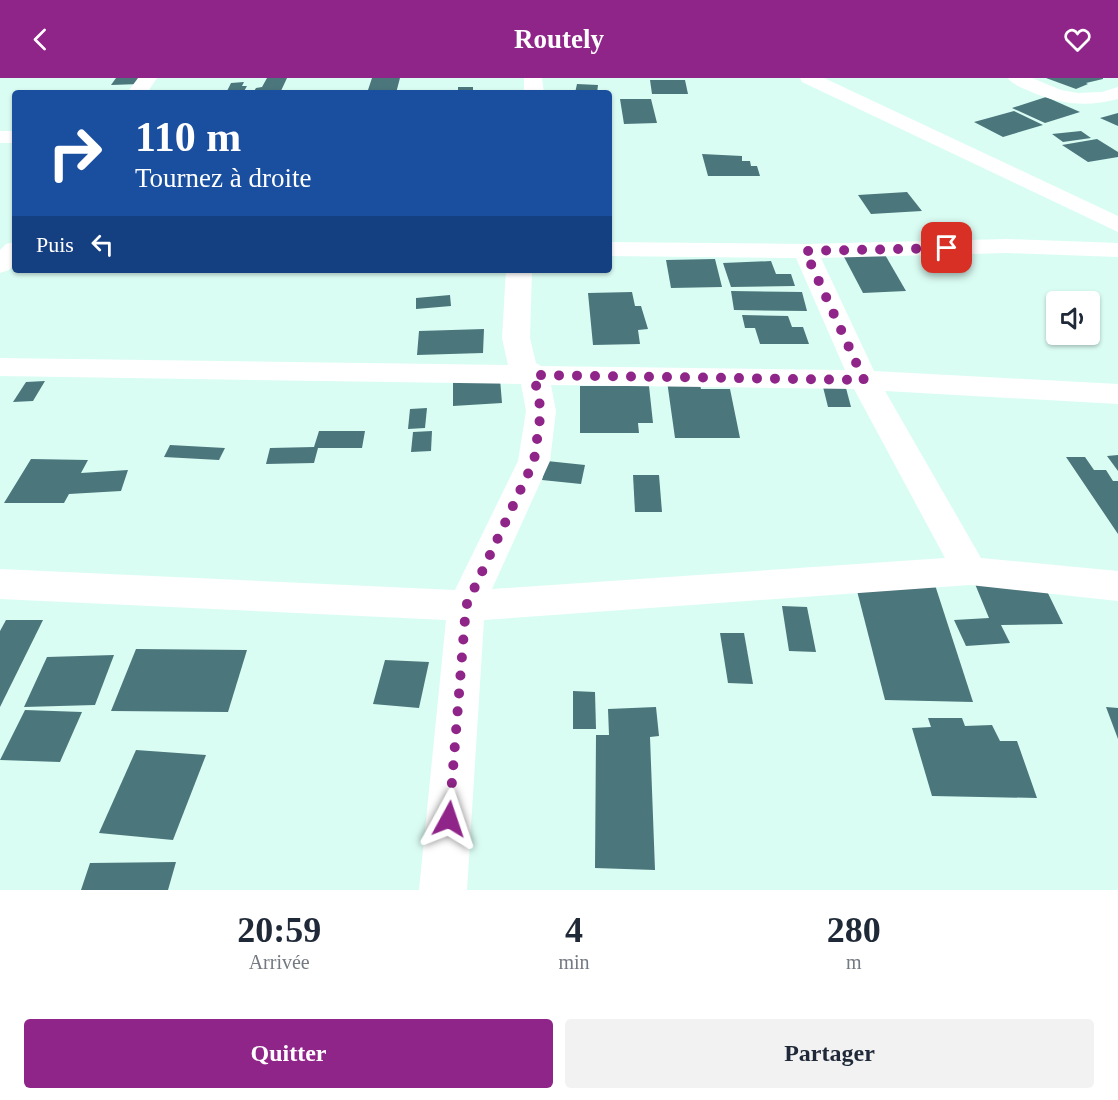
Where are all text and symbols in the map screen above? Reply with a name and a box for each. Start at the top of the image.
icon: back [24,23,57,56]
icon: heart [1061,23,1094,56]
text: Routely [514,24,604,54]
icon: right [36,114,114,192]
text: 110 m [135,114,241,160]
text: Tournez à droite [135,163,312,193]
pin [921,222,972,273]
icon: left [86,228,119,261]
icon: arrive [930,231,963,264]
text: Puis [36,232,74,257]
map controls [1046,291,1100,345]
button: sound [1046,291,1100,345]
position arrow [417,787,481,851]
text: 20:59 [237,910,321,950]
text: 4 [565,910,583,950]
text: 280 [827,910,881,950]
text: Arrivée [249,951,310,973]
text: min [558,951,590,973]
text: m [846,951,862,973]
button: Quitter [24,1019,553,1088]
button: Partager [565,1019,1094,1088]

